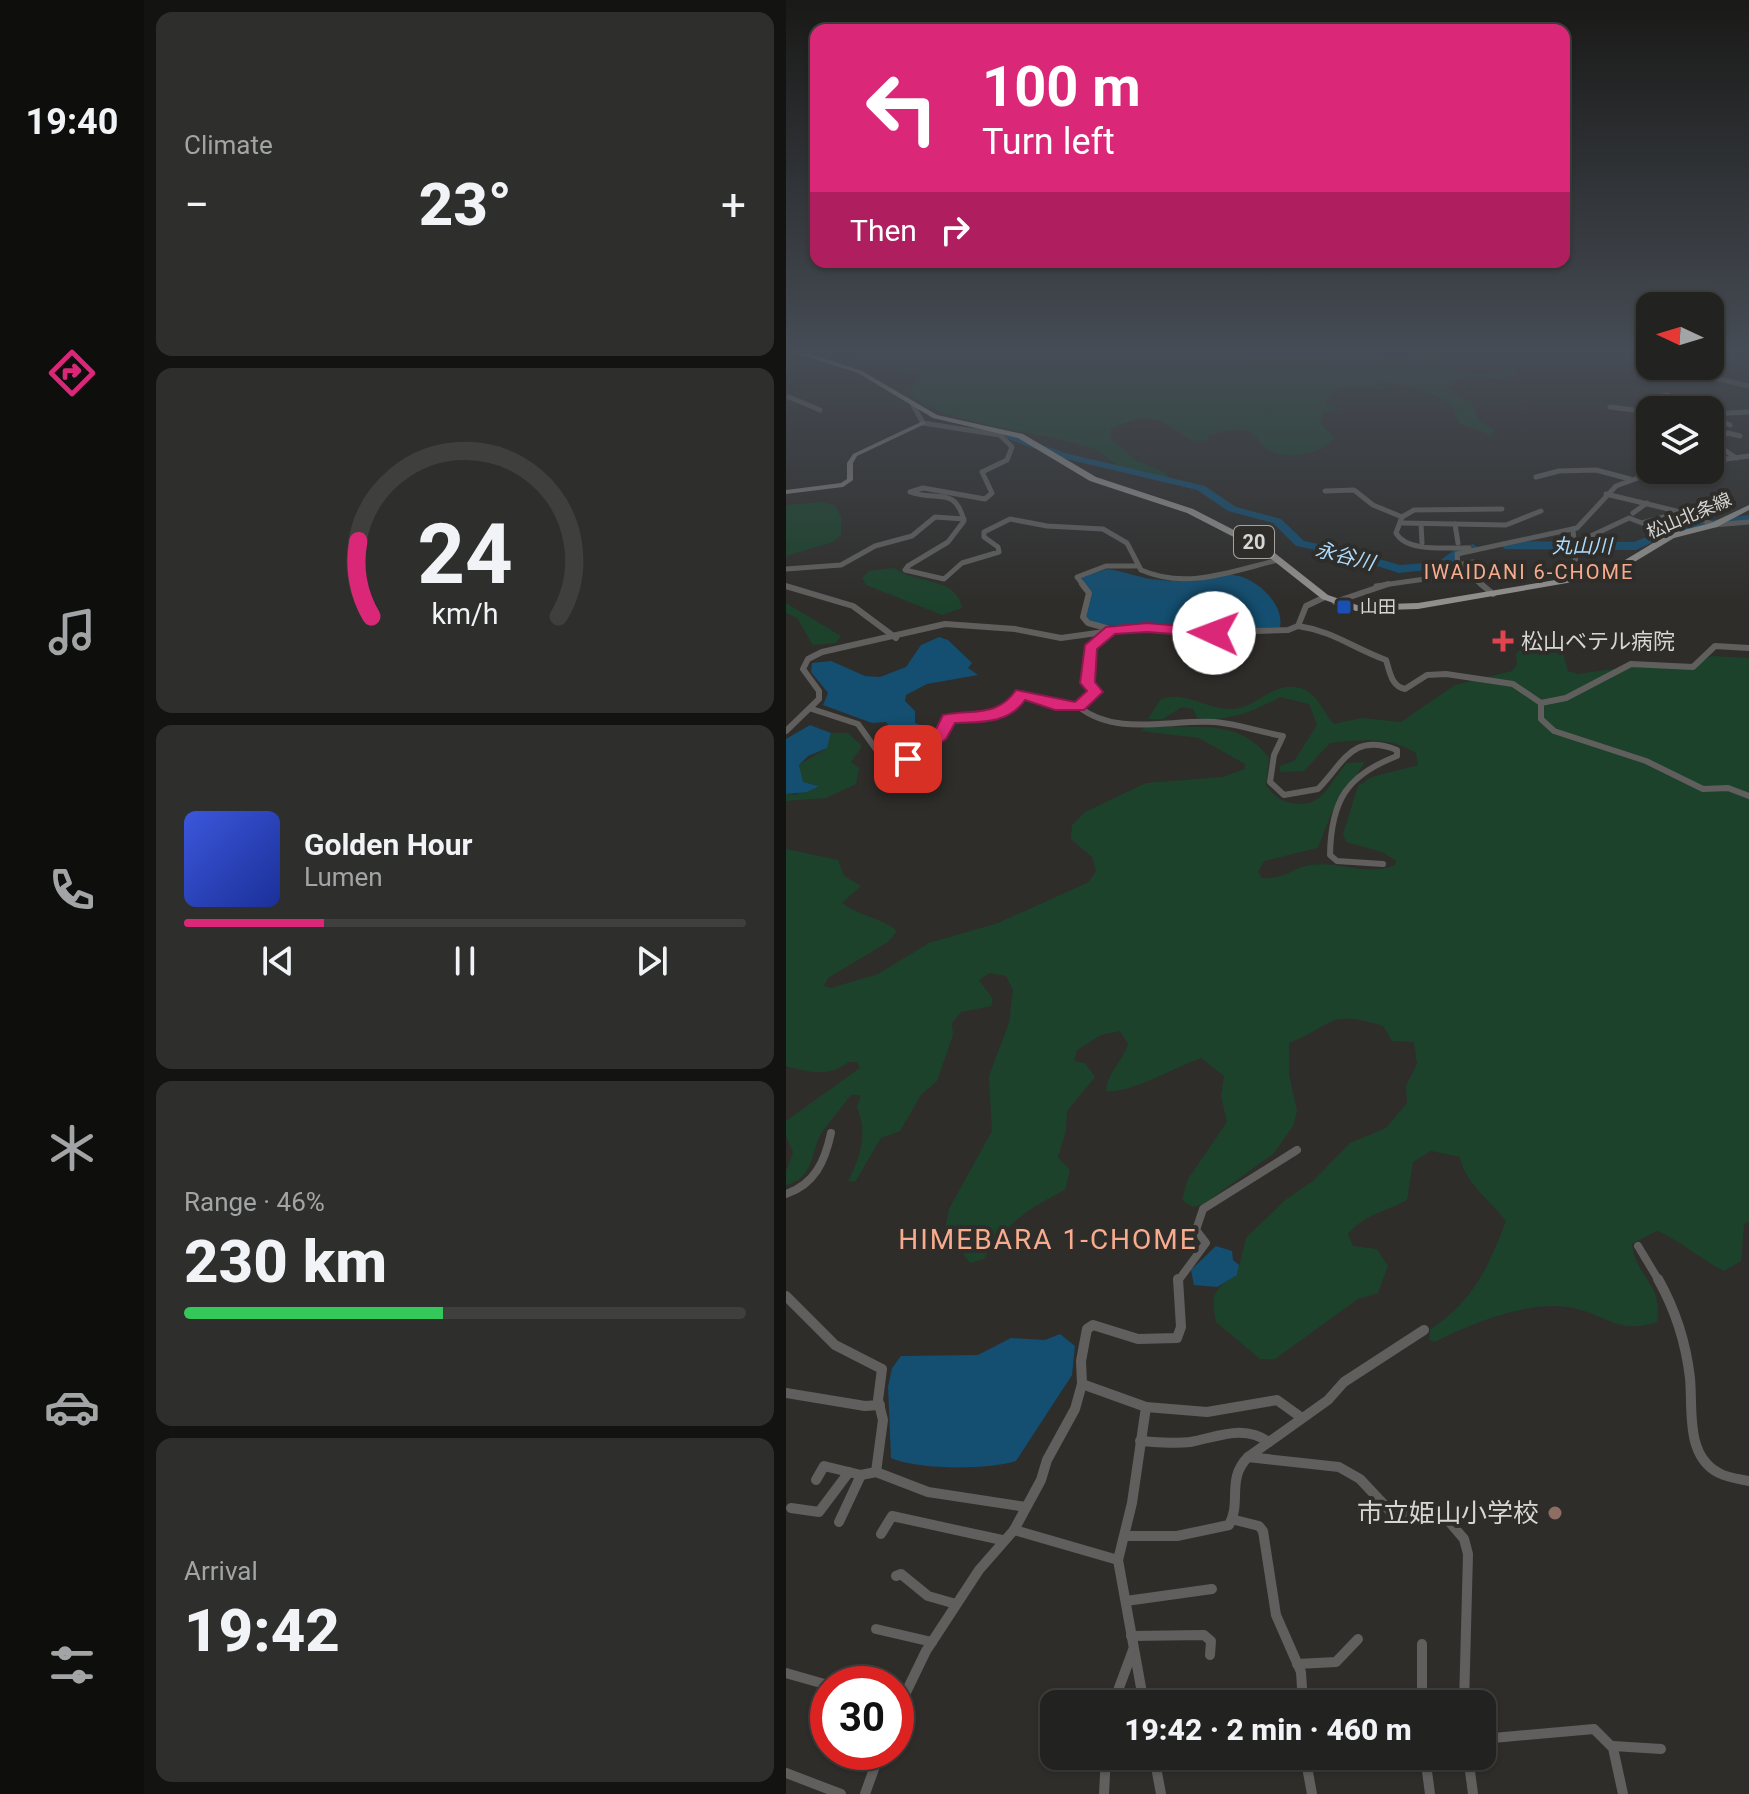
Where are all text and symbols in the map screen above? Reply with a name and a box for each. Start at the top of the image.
text: 100 m [982,54,1141,120]
icon: left [850,56,954,160]
text: 19:40 [26,101,118,143]
text: Turn left [982,121,1115,163]
text: Climate [184,130,273,160]
text: 23° [419,169,512,240]
text: − [184,179,209,231]
text: + [721,179,746,231]
icon: right [933,208,977,252]
text: Then [850,213,917,248]
north arrow [1636,292,1724,380]
map controls [1636,292,1724,484]
icon: directions [44,345,100,401]
button: layers [1636,396,1724,484]
street label: 松山北条線 [1643,488,1734,543]
text: 24 [417,505,513,602]
road number: 20 [1234,526,1274,558]
water label: 丸山川 [1552,534,1614,558]
water label: 永谷川 [1313,537,1379,575]
district label: IWAIDANI 6-CHOME [1424,560,1634,584]
position arrow [1172,591,1256,675]
place label: 山田 [1360,596,1396,617]
text: km/h [431,597,499,631]
marker: 山田 [1335,598,1353,616]
icon: music [44,604,100,660]
place label: 松山ベテル病院 [1521,629,1675,654]
marker: 松山ベテル病院 [1492,630,1514,652]
pin [874,725,942,793]
icon: arrive [886,737,930,781]
text: Golden Hour [304,827,473,862]
icon: phone [44,862,100,918]
text: Lumen [304,862,383,892]
icon: previous [256,939,300,983]
icon: pause [443,939,487,983]
icon: next [630,939,674,983]
icon: climate [44,1120,100,1176]
text: Range · 46% [184,1187,325,1217]
district label: HIMEBARA 1-CHOME [898,1223,1198,1256]
text: 230 km [184,1226,387,1297]
icon: car [44,1379,100,1435]
place label: 市立姫山小学校 [1357,1498,1539,1528]
marker: 市立姫山小学校 [1546,1504,1564,1522]
text: Arrival [184,1556,258,1586]
text: 19:42 [184,1595,340,1666]
icon: filters [44,1637,100,1693]
speed limit sign: 30 [810,1666,914,1770]
text: 19:42 · 2 min · 460 m [1124,1712,1412,1747]

